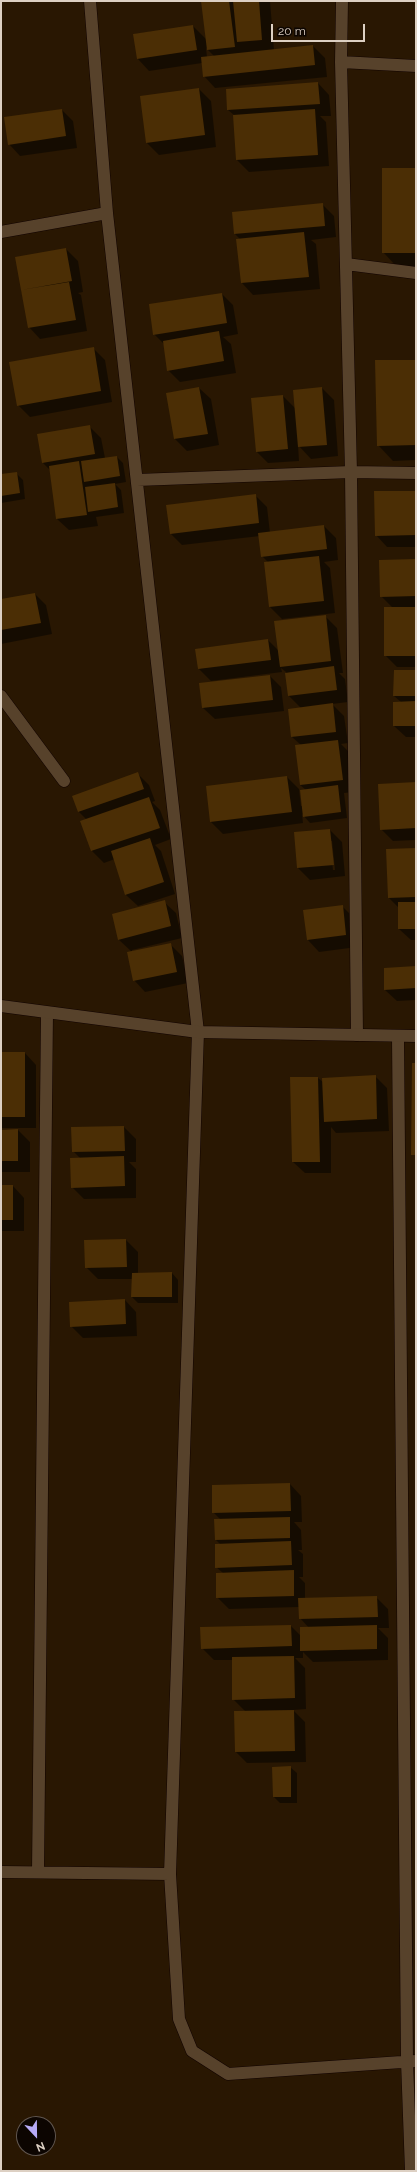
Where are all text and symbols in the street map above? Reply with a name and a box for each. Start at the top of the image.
scale bar [273,16,367,42]
text: 20 m [278,24,306,38]
north arrow [16,2116,56,2156]
text: N [34,2139,47,2154]

